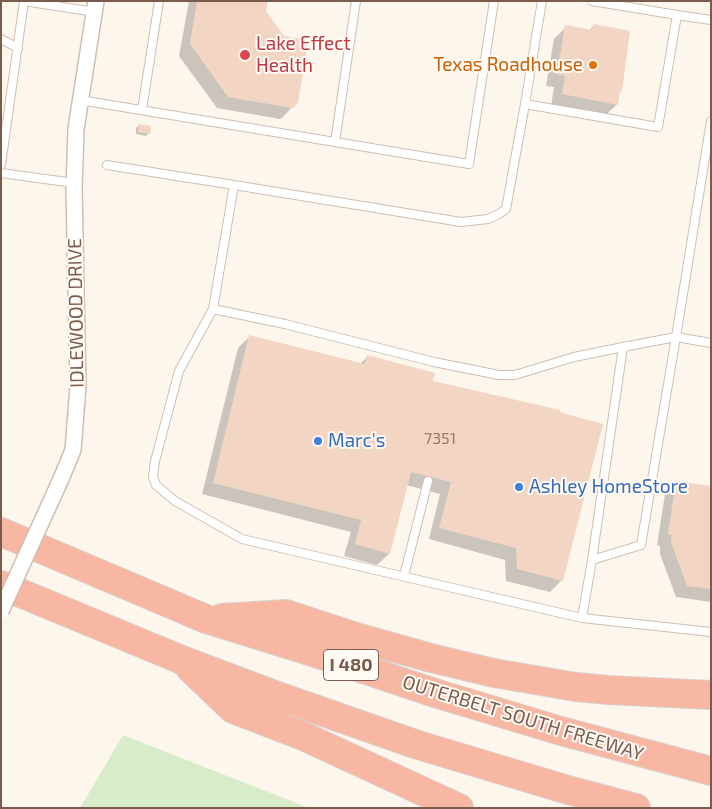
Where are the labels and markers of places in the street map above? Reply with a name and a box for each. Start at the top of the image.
place label: Lake Effect Health [256,33,351,77]
marker: Lake Effect Health [238,48,252,62]
place label: Texas Roadhouse [433,54,583,76]
marker: Texas Roadhouse [587,59,599,71]
place label: Marc's [328,430,385,452]
marker: Marc's [312,435,324,447]
place label: Ashley HomeStore [529,476,688,498]
marker: Ashley HomeStore [513,481,525,493]

